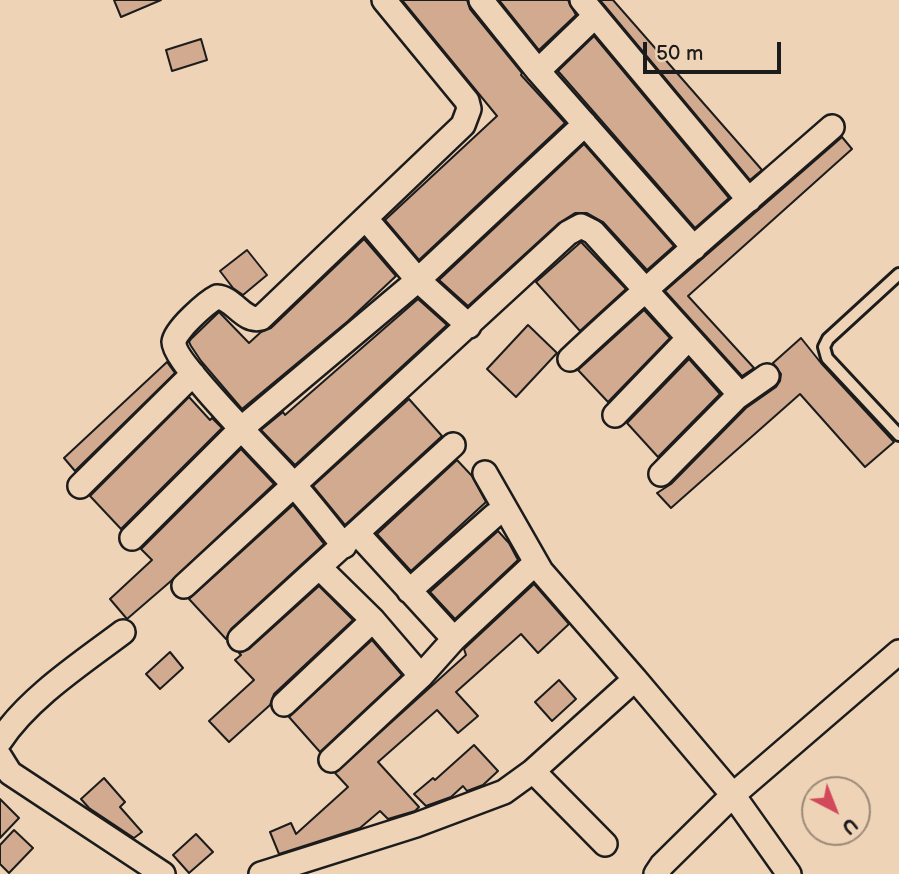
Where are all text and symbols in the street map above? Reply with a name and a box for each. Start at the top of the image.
scale bar [647,28,785,72]
text: 50 m [656,41,703,66]
north arrow [801,776,871,846]
text: U [836,812,862,839]

